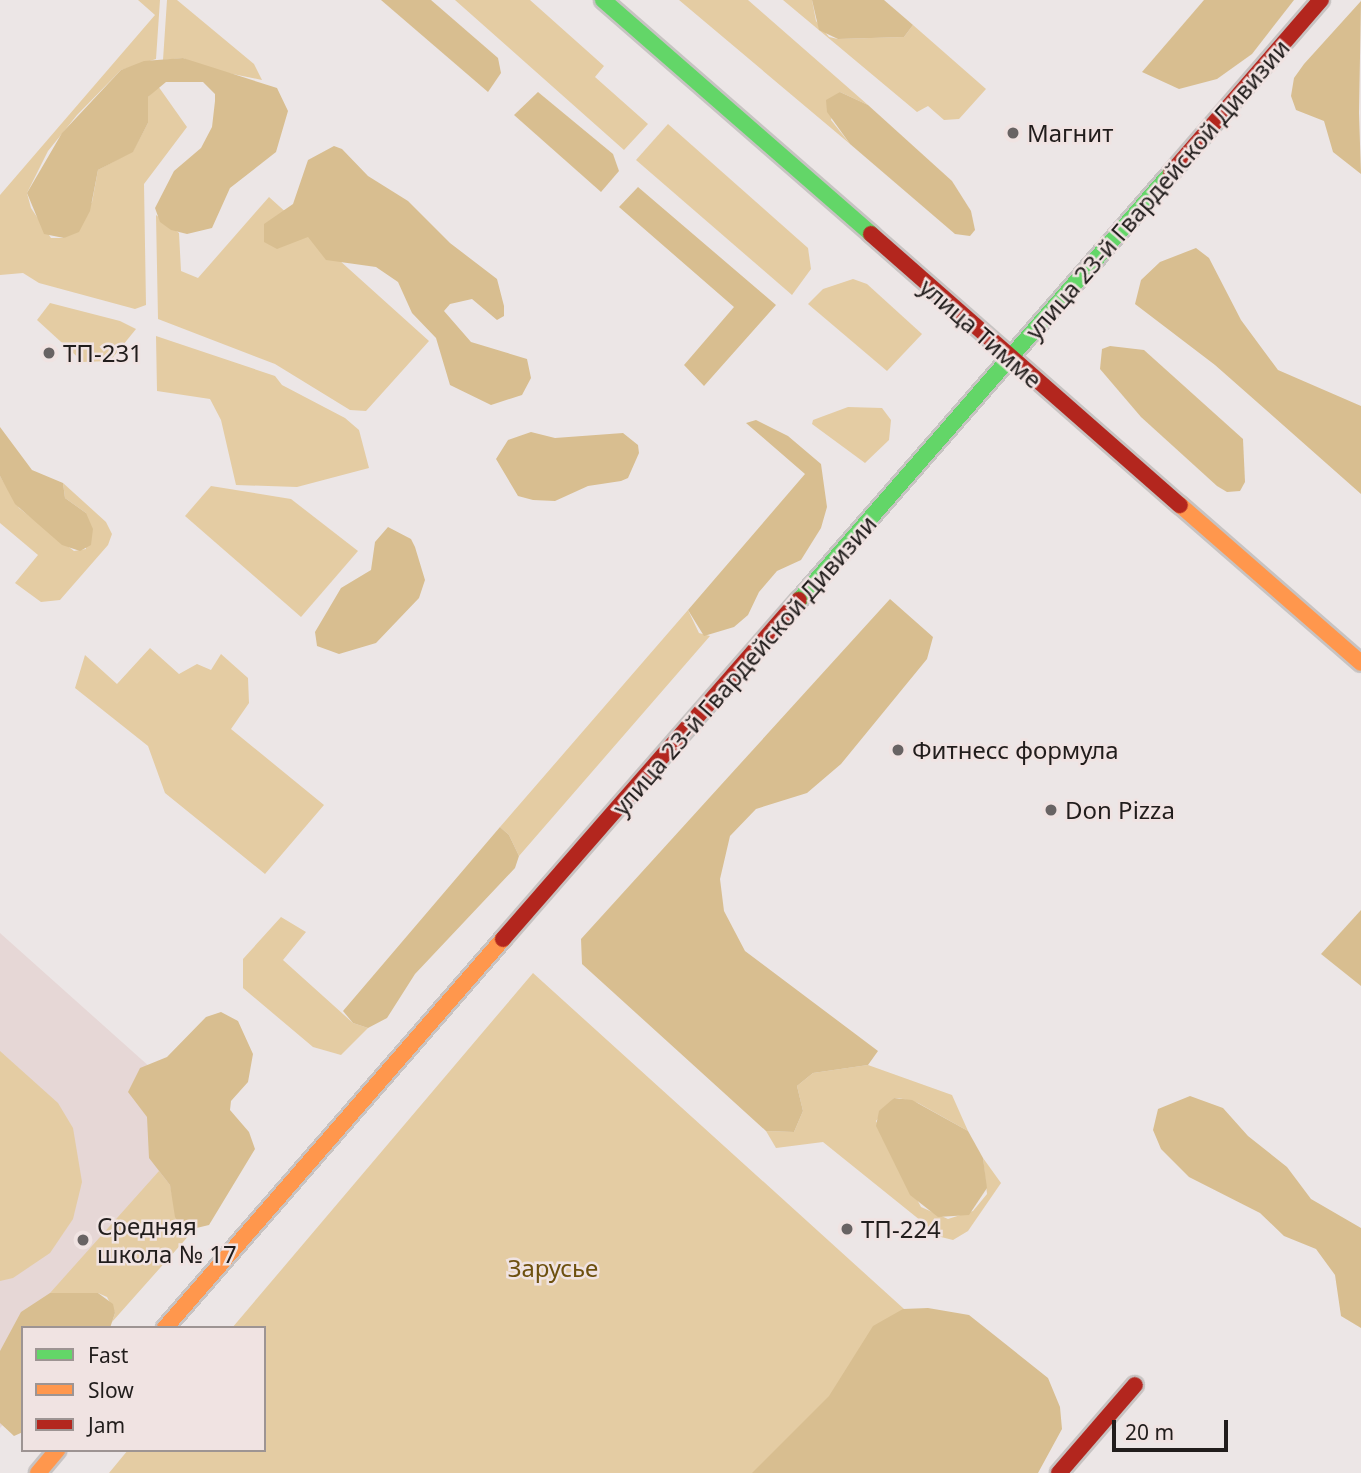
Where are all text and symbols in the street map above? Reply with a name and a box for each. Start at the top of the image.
street label: улица 23-й Гвардейской Дивизии [1019,33,1295,345]
place label: Магнит [1027,119,1113,147]
marker: Магнит [1005,125,1021,141]
street label: улица Тимме [914,272,1048,394]
place label: ТП-231 [63,339,143,367]
marker: ТП-231 [41,345,57,361]
street label: улица 23-й Гвардейской Дивизии [606,509,882,821]
place label: Фитнесс формула [912,736,1119,764]
marker: Фитнесс формула [890,742,906,758]
place label: Don Pizza [1065,796,1175,824]
marker: Don Pizza [1043,802,1059,818]
place label: Средняя школа № 17 [97,1212,237,1268]
place label: ТП-224 [861,1215,941,1243]
marker: ТП-224 [839,1221,855,1237]
marker: Средняя школа № 17 [75,1232,91,1248]
park label: Зарусье [508,1254,598,1282]
legend [21,1326,266,1452]
text: Fast [88,1341,128,1369]
text: Slow [88,1376,134,1404]
scale bar [1116,1406,1232,1450]
text: Jam [88,1411,125,1439]
text: 20 m [1125,1418,1174,1446]

